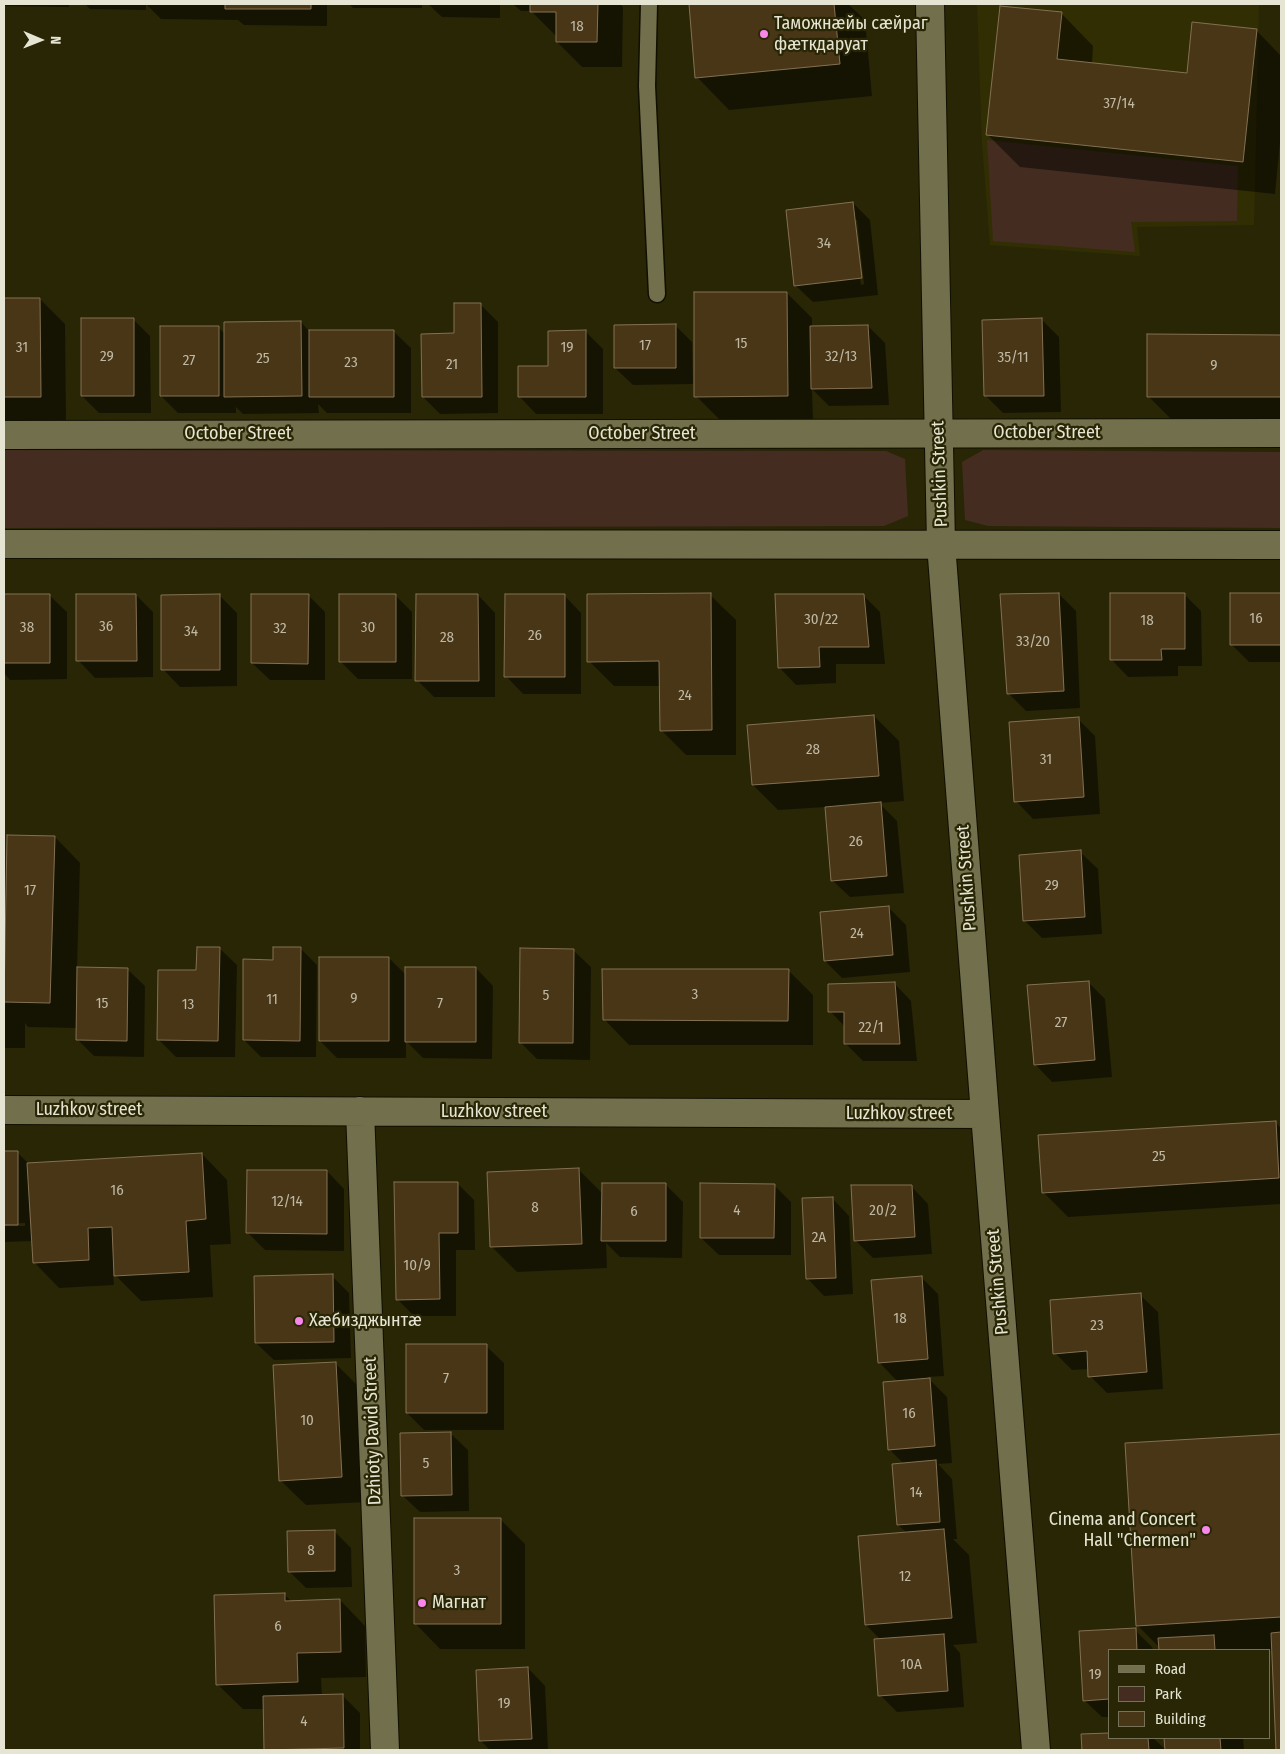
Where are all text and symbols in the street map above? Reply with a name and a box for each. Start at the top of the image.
place label: Таможнæйы сæйраг фæткдаруат [774,13,928,56]
north arrow [15,15,65,65]
house number: 18 [570,18,584,36]
marker: Таможнæйы сæйраг фæткдаруат [758,28,770,40]
text: N [47,36,64,45]
house number: 37/14 [1103,95,1135,113]
house number: 34 [817,235,831,253]
house number: 15 [735,335,747,353]
house number: 17 [639,337,651,355]
house number: 31 [16,339,28,357]
house number: 19 [560,339,574,357]
house number: 29 [100,348,114,366]
house number: 32/13 [825,348,857,366]
house number: 35/11 [998,349,1028,367]
house number: 25 [256,350,270,368]
house number: 27 [183,352,195,370]
house number: 23 [344,354,358,372]
house number: 21 [446,356,458,374]
house number: 9 [1210,357,1218,375]
street label: Pushkin Street [927,420,953,528]
street label: October Street [993,422,1101,444]
street label: October Street [184,423,292,445]
street label: October Street [588,423,696,445]
house number: 16 [1249,610,1263,628]
house number: 30/22 [804,611,838,629]
house number: 18 [1140,612,1154,630]
house number: 36 [99,618,113,636]
house number: 38 [20,619,34,637]
house number: 30 [361,619,375,637]
house number: 32 [273,620,287,638]
house number: 34 [184,623,198,641]
house number: 26 [528,627,542,645]
house number: 28 [440,629,454,647]
house number: 33/20 [1016,633,1050,651]
house number: 24 [678,687,692,705]
house number: 28 [806,741,820,759]
house number: 31 [1040,751,1052,769]
street label: Pushkin Street [953,824,981,932]
house number: 26 [849,833,863,851]
house number: 29 [1045,877,1059,895]
house number: 17 [24,882,36,900]
house number: 24 [850,925,864,943]
house number: 3 [692,986,698,1004]
house number: 5 [543,987,549,1005]
house number: 9 [350,990,358,1008]
house number: 11 [266,991,278,1009]
house number: 15 [96,995,108,1013]
house number: 7 [437,995,443,1013]
house number: 13 [182,996,194,1014]
house number: 27 [1055,1014,1067,1032]
house number: 22/1 [858,1019,884,1037]
street label: Luzhkov street [36,1099,142,1121]
street label: Luzhkov street [441,1101,547,1123]
street label: Luzhkov street [846,1103,952,1125]
house number: 25 [1152,1148,1166,1166]
house number: 16 [110,1182,124,1200]
house number: 12/14 [271,1193,303,1211]
house number: 8 [531,1199,539,1217]
house number: 4 [733,1202,741,1220]
house number: 20/2 [869,1202,897,1220]
house number: 6 [630,1203,638,1221]
street label: Pushkin Street [983,1228,1013,1336]
house number: 2А [812,1229,826,1247]
house number: 10/9 [403,1257,431,1275]
place label: Хæбизджынтæ [309,1310,422,1332]
house number: 18 [893,1310,907,1328]
marker: Хæбизджынтæ [293,1315,305,1327]
house number: 23 [1090,1317,1104,1335]
street label: Dzhioty David Street [360,1356,386,1506]
house number: 7 [443,1370,449,1388]
house number: 16 [902,1405,916,1423]
house number: 10 [300,1412,314,1430]
house number: 5 [423,1455,429,1473]
house number: 14 [909,1484,923,1502]
place label: Cinema and Concert Hall "Chermen" [1049,1509,1196,1552]
marker: Cinema and Concert Hall "Chermen" [1200,1524,1212,1536]
house number: 8 [307,1542,315,1560]
house number: 3 [454,1562,460,1580]
house number: 12 [899,1568,911,1586]
place label: Магнат [432,1592,486,1614]
marker: Магнат [416,1597,428,1609]
house number: 6 [274,1618,282,1636]
legend [1108,1649,1270,1739]
house number: 10А [900,1656,922,1674]
text: Road [1155,1660,1186,1678]
house number: 19 [1088,1666,1102,1684]
text: Park [1155,1685,1182,1703]
house number: 19 [497,1695,511,1713]
text: Building [1155,1710,1206,1728]
house number: 4 [300,1713,308,1731]

